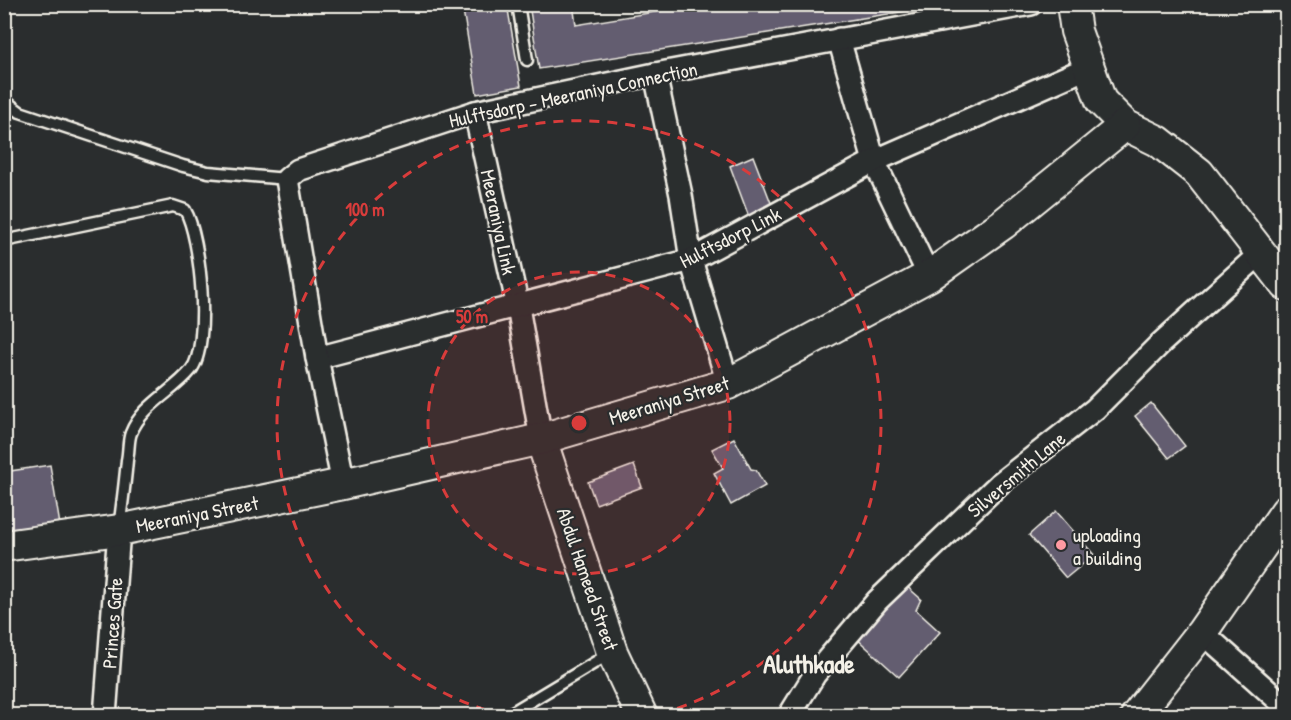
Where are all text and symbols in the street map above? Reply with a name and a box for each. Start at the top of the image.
street label: Hulftsdorp – Meeraniya Connection [446,54,700,134]
street label: Meeraniya Link [475,167,523,277]
text: 100 m [345,197,385,222]
street label: Hulftsdorp Link [675,200,785,274]
text: 50 m [456,304,488,329]
street label: Meeraniya Street [606,369,733,431]
centre of rings [569,413,589,433]
street label: Silversmith Lane [961,425,1071,523]
street label: Meeraniya Street [133,489,262,539]
street label: Abdul Hameed Street [551,504,625,655]
place label: uploading a building [1073,521,1142,571]
marker: uploading a building [1054,538,1068,552]
street label: Princes Gate [95,577,129,669]
district label: Aluthkade [763,646,855,681]

